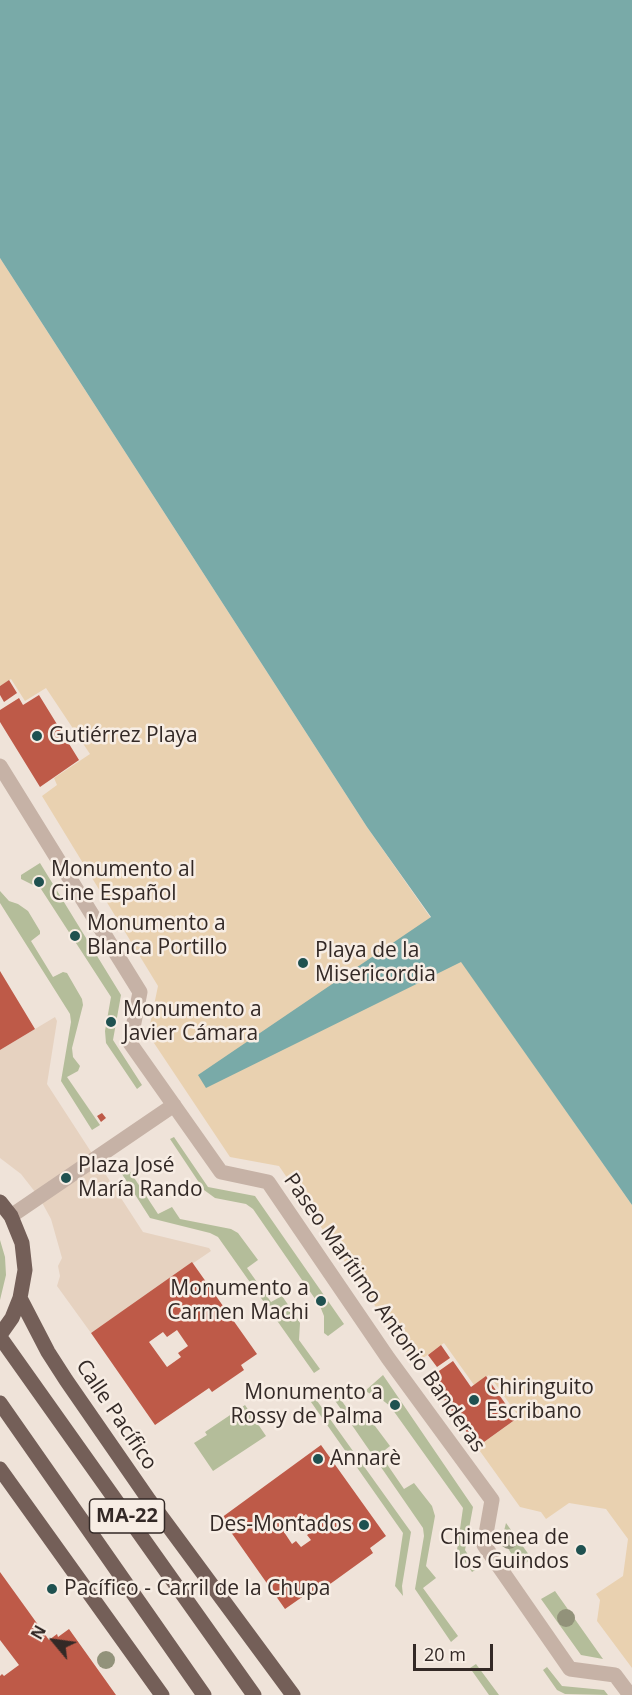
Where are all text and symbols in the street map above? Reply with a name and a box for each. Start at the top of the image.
place label: Gutiérrez Playa [49,723,198,749]
marker: Gutiérrez Playa [30,729,44,743]
place label: Monumento al Cine Español [51,857,195,907]
marker: Monumento al Cine Español [32,875,46,889]
place label: Monumento a Blanca Portillo [87,911,227,961]
marker: Monumento a Blanca Portillo [68,929,82,943]
place label: Playa de la Misericordia [315,938,436,988]
marker: Playa de la Misericordia [296,956,310,970]
place label: Monumento a Javier Cámara [123,997,262,1047]
marker: Monumento a Javier Cámara [104,1015,118,1029]
place label: Plaza José María Rando [78,1153,203,1203]
street label: Paseo Marítimo Antonio Banderas [278,1169,490,1457]
marker: Plaza José María Rando [59,1171,73,1185]
place label: Monumento a Carmen Machi [167,1276,309,1326]
marker: Monumento a Carmen Machi [314,1294,328,1308]
street label: Calle Pacífico [70,1355,162,1475]
place label: Chiringuito Escribano [486,1375,594,1425]
place label: Monumento a Rossy de Palma [231,1380,383,1430]
marker: Chiringuito Escribano [467,1393,481,1407]
marker: Monumento a Rossy de Palma [388,1398,402,1412]
place label: Annarè [330,1446,401,1472]
marker: Annarè [311,1452,325,1466]
road number: MA-22 [90,1499,164,1533]
place label: Des-Montados [209,1512,352,1538]
marker: Des-Montados [357,1518,371,1532]
place label: Chimenea de los Guindos [440,1525,569,1575]
marker: Chimenea de los Guindos [574,1543,588,1557]
place label: Pacífico - Carril de la Chupa [64,1576,331,1602]
marker: Pacífico - Carril de la Chupa [45,1582,59,1596]
north arrow [24,1611,84,1671]
text: N [25,1621,51,1643]
scale bar [416,1632,496,1670]
text: 20 m [424,1642,466,1666]

